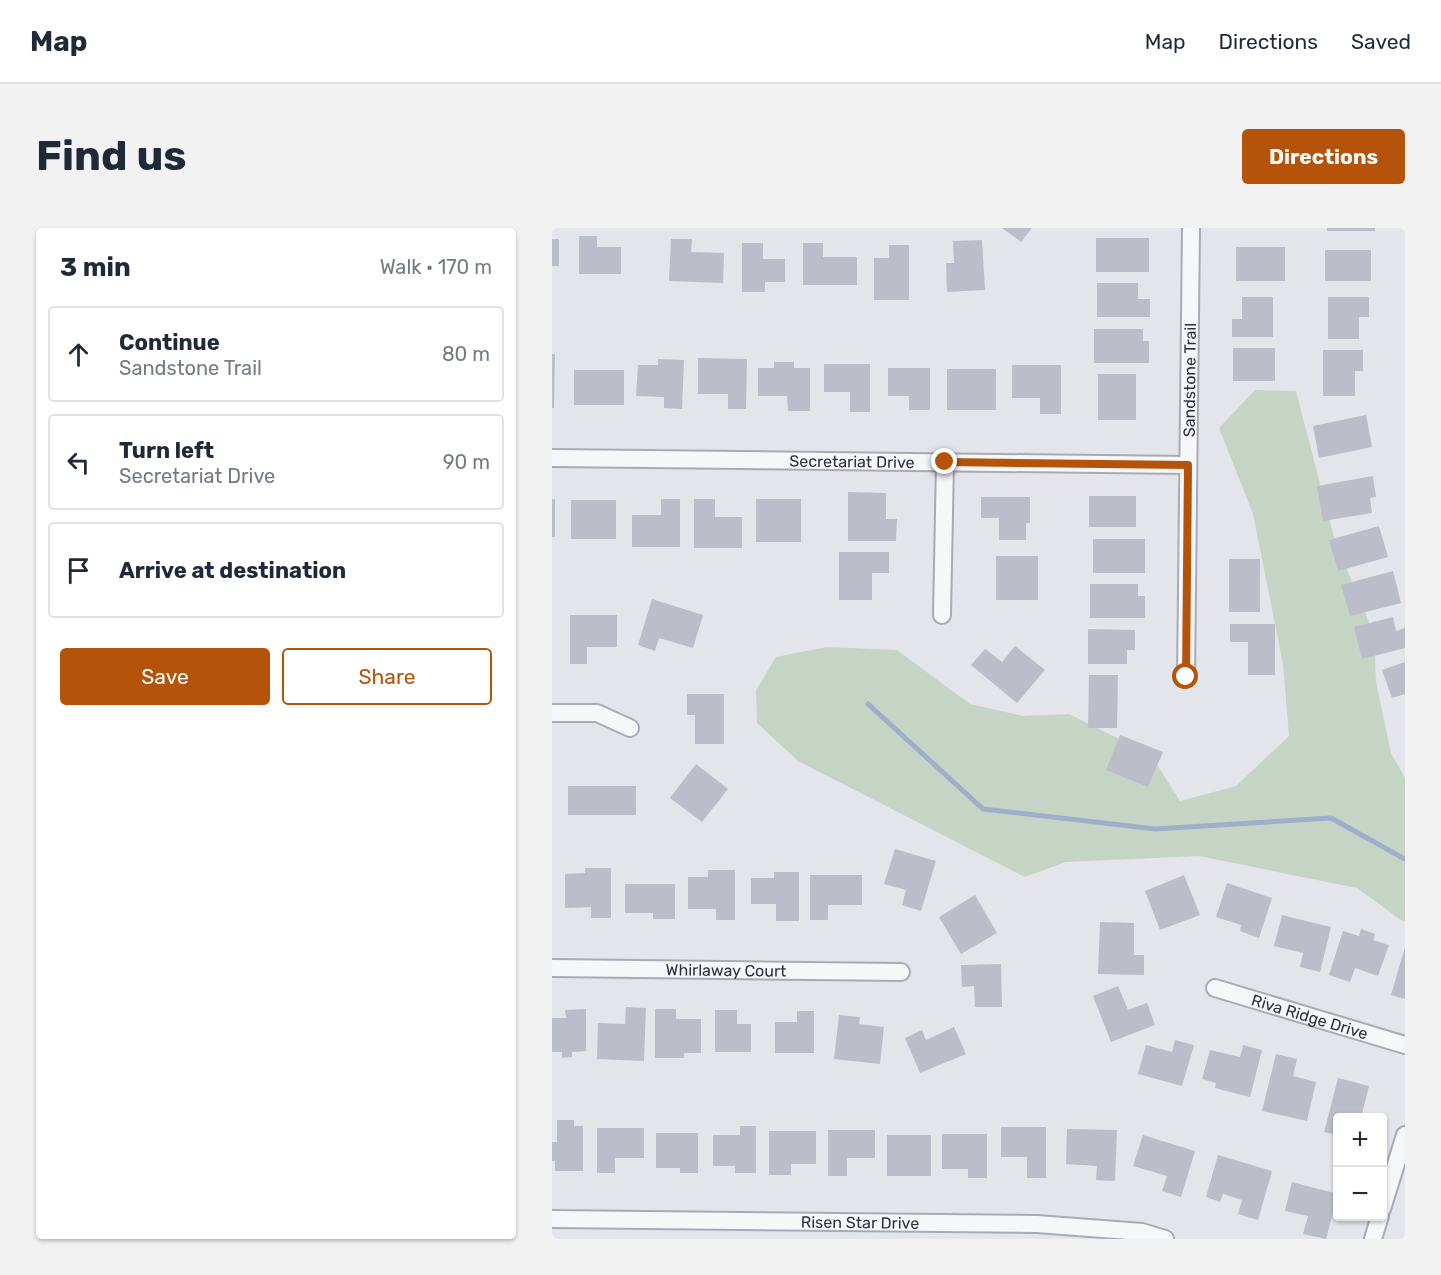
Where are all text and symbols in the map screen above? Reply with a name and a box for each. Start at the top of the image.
text: Map [30,25,87,58]
text: Map [1145,29,1186,54]
text: Directions [1219,29,1318,54]
text: Saved [1351,29,1411,54]
button: Directions [1242,129,1405,184]
text: Find us [36,131,187,181]
text: 3 min [60,252,131,283]
text: Walk · 170 m [380,255,492,279]
street label: Sandstone Trail [1180,323,1200,437]
text: Continue [119,329,220,356]
icon: ahead [62,338,95,371]
text: 80 m [442,342,490,366]
text: Sandstone Trail [119,356,262,380]
text: Turn left [119,437,214,464]
icon: left [62,446,95,479]
route end [931,448,957,474]
text: 90 m [443,450,490,474]
street label: Secretariat Drive [789,452,915,472]
text: Secretariat Drive [119,464,275,488]
icon: arrive [62,554,95,587]
text: Arrive at destination [119,557,346,584]
button: Save [60,648,270,705]
button: Share [282,648,492,705]
route start [1172,663,1198,689]
street label: Whirlaway Court [666,960,786,981]
street label: Riva Ridge Drive [1249,991,1370,1043]
map controls [1333,1113,1387,1221]
button: + [1333,1113,1387,1167]
button: − [1333,1167,1387,1221]
street label: Risen Star Drive [801,1213,919,1233]

